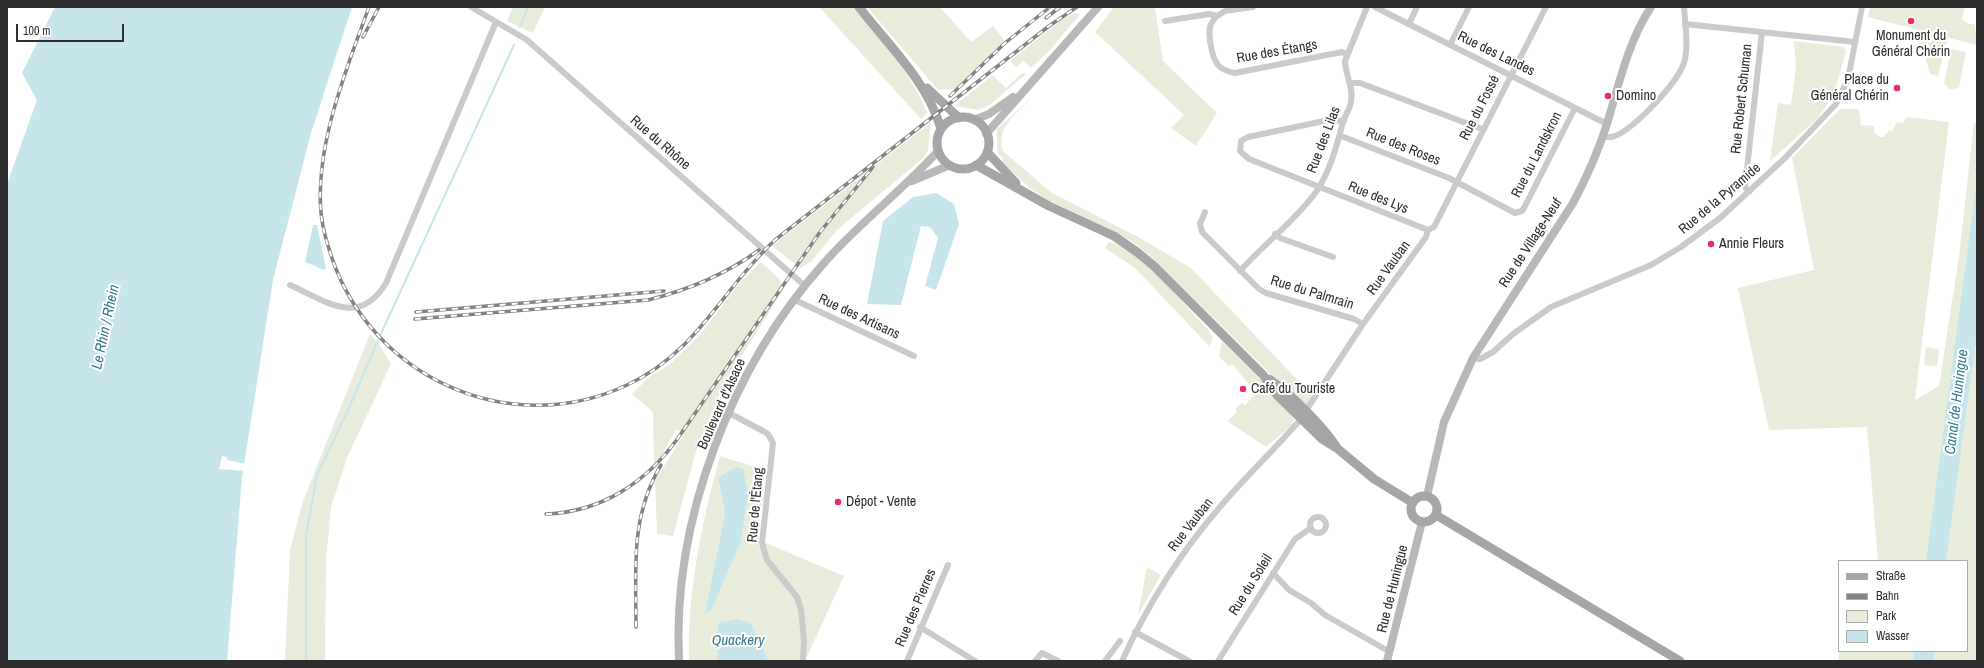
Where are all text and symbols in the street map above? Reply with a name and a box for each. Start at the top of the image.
scale bar [18,16,126,42]
marker: Monument du Général Chérin [1906,16,1916,26]
text: 100 m [23,23,50,39]
street label: Rue des Landes [1455,28,1537,80]
place label: Monument du Général Chérin [1872,28,1950,60]
street label: Rue des Étangs [1235,37,1319,67]
street label: Rue Robert Schuman [1728,43,1756,155]
place label: Place du Général Chérin [1811,72,1889,104]
street label: Rue du Fossé [1456,73,1504,143]
marker: Place du Général Chérin [1892,83,1902,93]
place label: Domino [1616,88,1656,104]
marker: Domino [1603,91,1613,101]
street label: Rue des Lilas [1304,104,1344,176]
street label: Rue du Landskron [1508,109,1566,201]
street label: Rue du Rhône [627,112,693,174]
street label: Rue des Roses [1363,125,1443,169]
street label: Rue de la Pyramide [1676,160,1764,238]
street label: Rue des Lys [1345,178,1411,218]
street label: Rue de Village-Neuf [1496,195,1566,291]
place label: Annie Fleurs [1719,236,1784,252]
street label: Rue Vauban [1364,238,1414,298]
marker: Annie Fleurs [1706,239,1716,249]
street label: Rue du Palmrain [1268,272,1356,314]
water label: Le Rhin / Rhein [88,283,124,371]
street label: Rue des Artisans [816,291,902,343]
water label: Canal de Huningue [1942,348,1972,456]
street label: Boulevard d'Alsace [694,356,750,452]
place label: Café du Touriste [1251,381,1335,397]
marker: Café du Touriste [1238,384,1248,394]
street label: Rue de l'Étang [744,467,768,543]
place label: Dépot - Vente [846,494,916,510]
street label: Rue Vauban [1165,495,1217,555]
marker: Dépot - Vente [833,497,843,507]
street label: Rue de Huningue [1374,543,1412,635]
street label: Rue du Soleil [1226,551,1276,619]
legend [1838,560,1968,652]
street label: Rue des Pierres [892,567,940,649]
text: Straße [1876,568,1906,584]
text: Bahn [1876,588,1899,604]
text: Park [1876,608,1896,624]
text: Wasser [1876,628,1909,644]
water label: Quackery [712,632,764,650]

